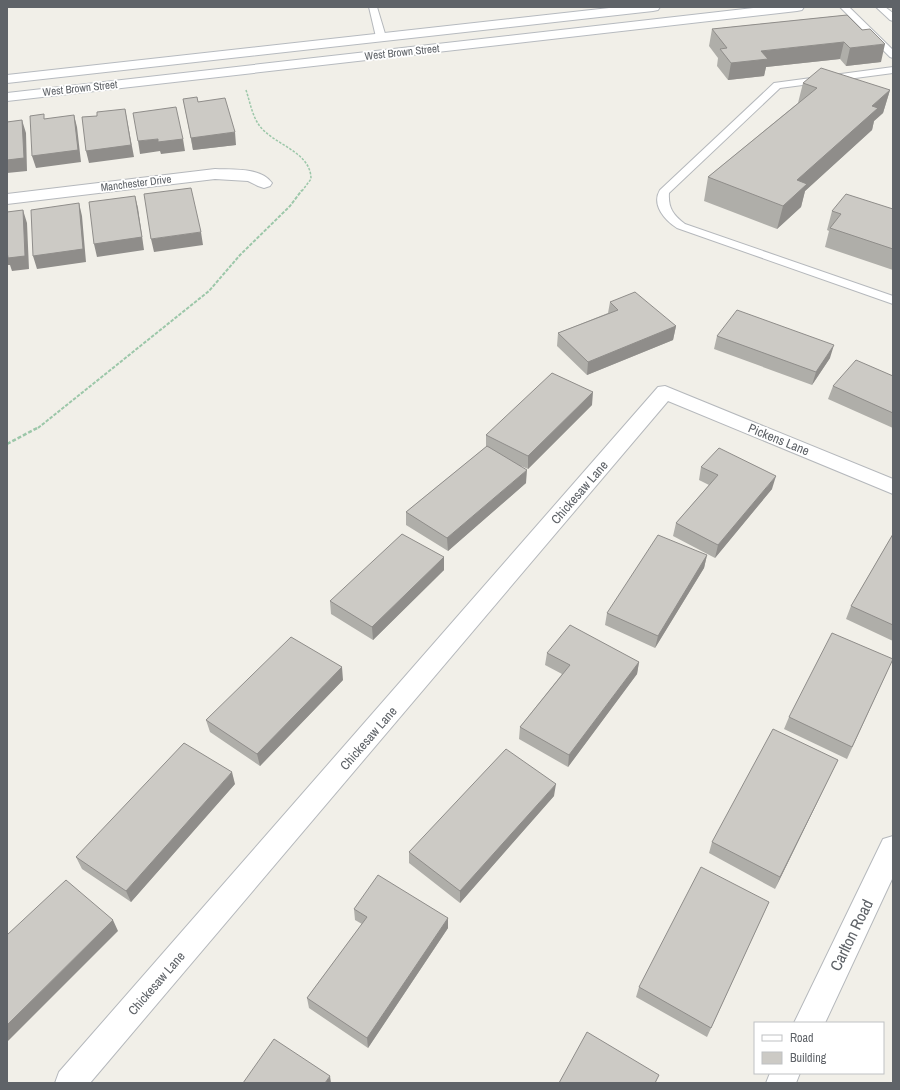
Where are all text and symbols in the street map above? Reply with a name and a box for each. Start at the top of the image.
street label: West Brown Street [364,41,441,63]
street label: West Brown Street [42,77,119,99]
street label: Manchester Drive [100,172,172,194]
street label: Pickens Lane [746,419,812,459]
street label: Chickesaw Lane [547,457,612,528]
street label: Chickesaw Lane [336,703,401,774]
street label: Carlton Road [824,895,878,975]
street label: Chickesaw Lane [124,948,189,1019]
legend [754,1022,884,1074]
text: Road [790,1030,814,1046]
text: Building [790,1050,827,1066]

